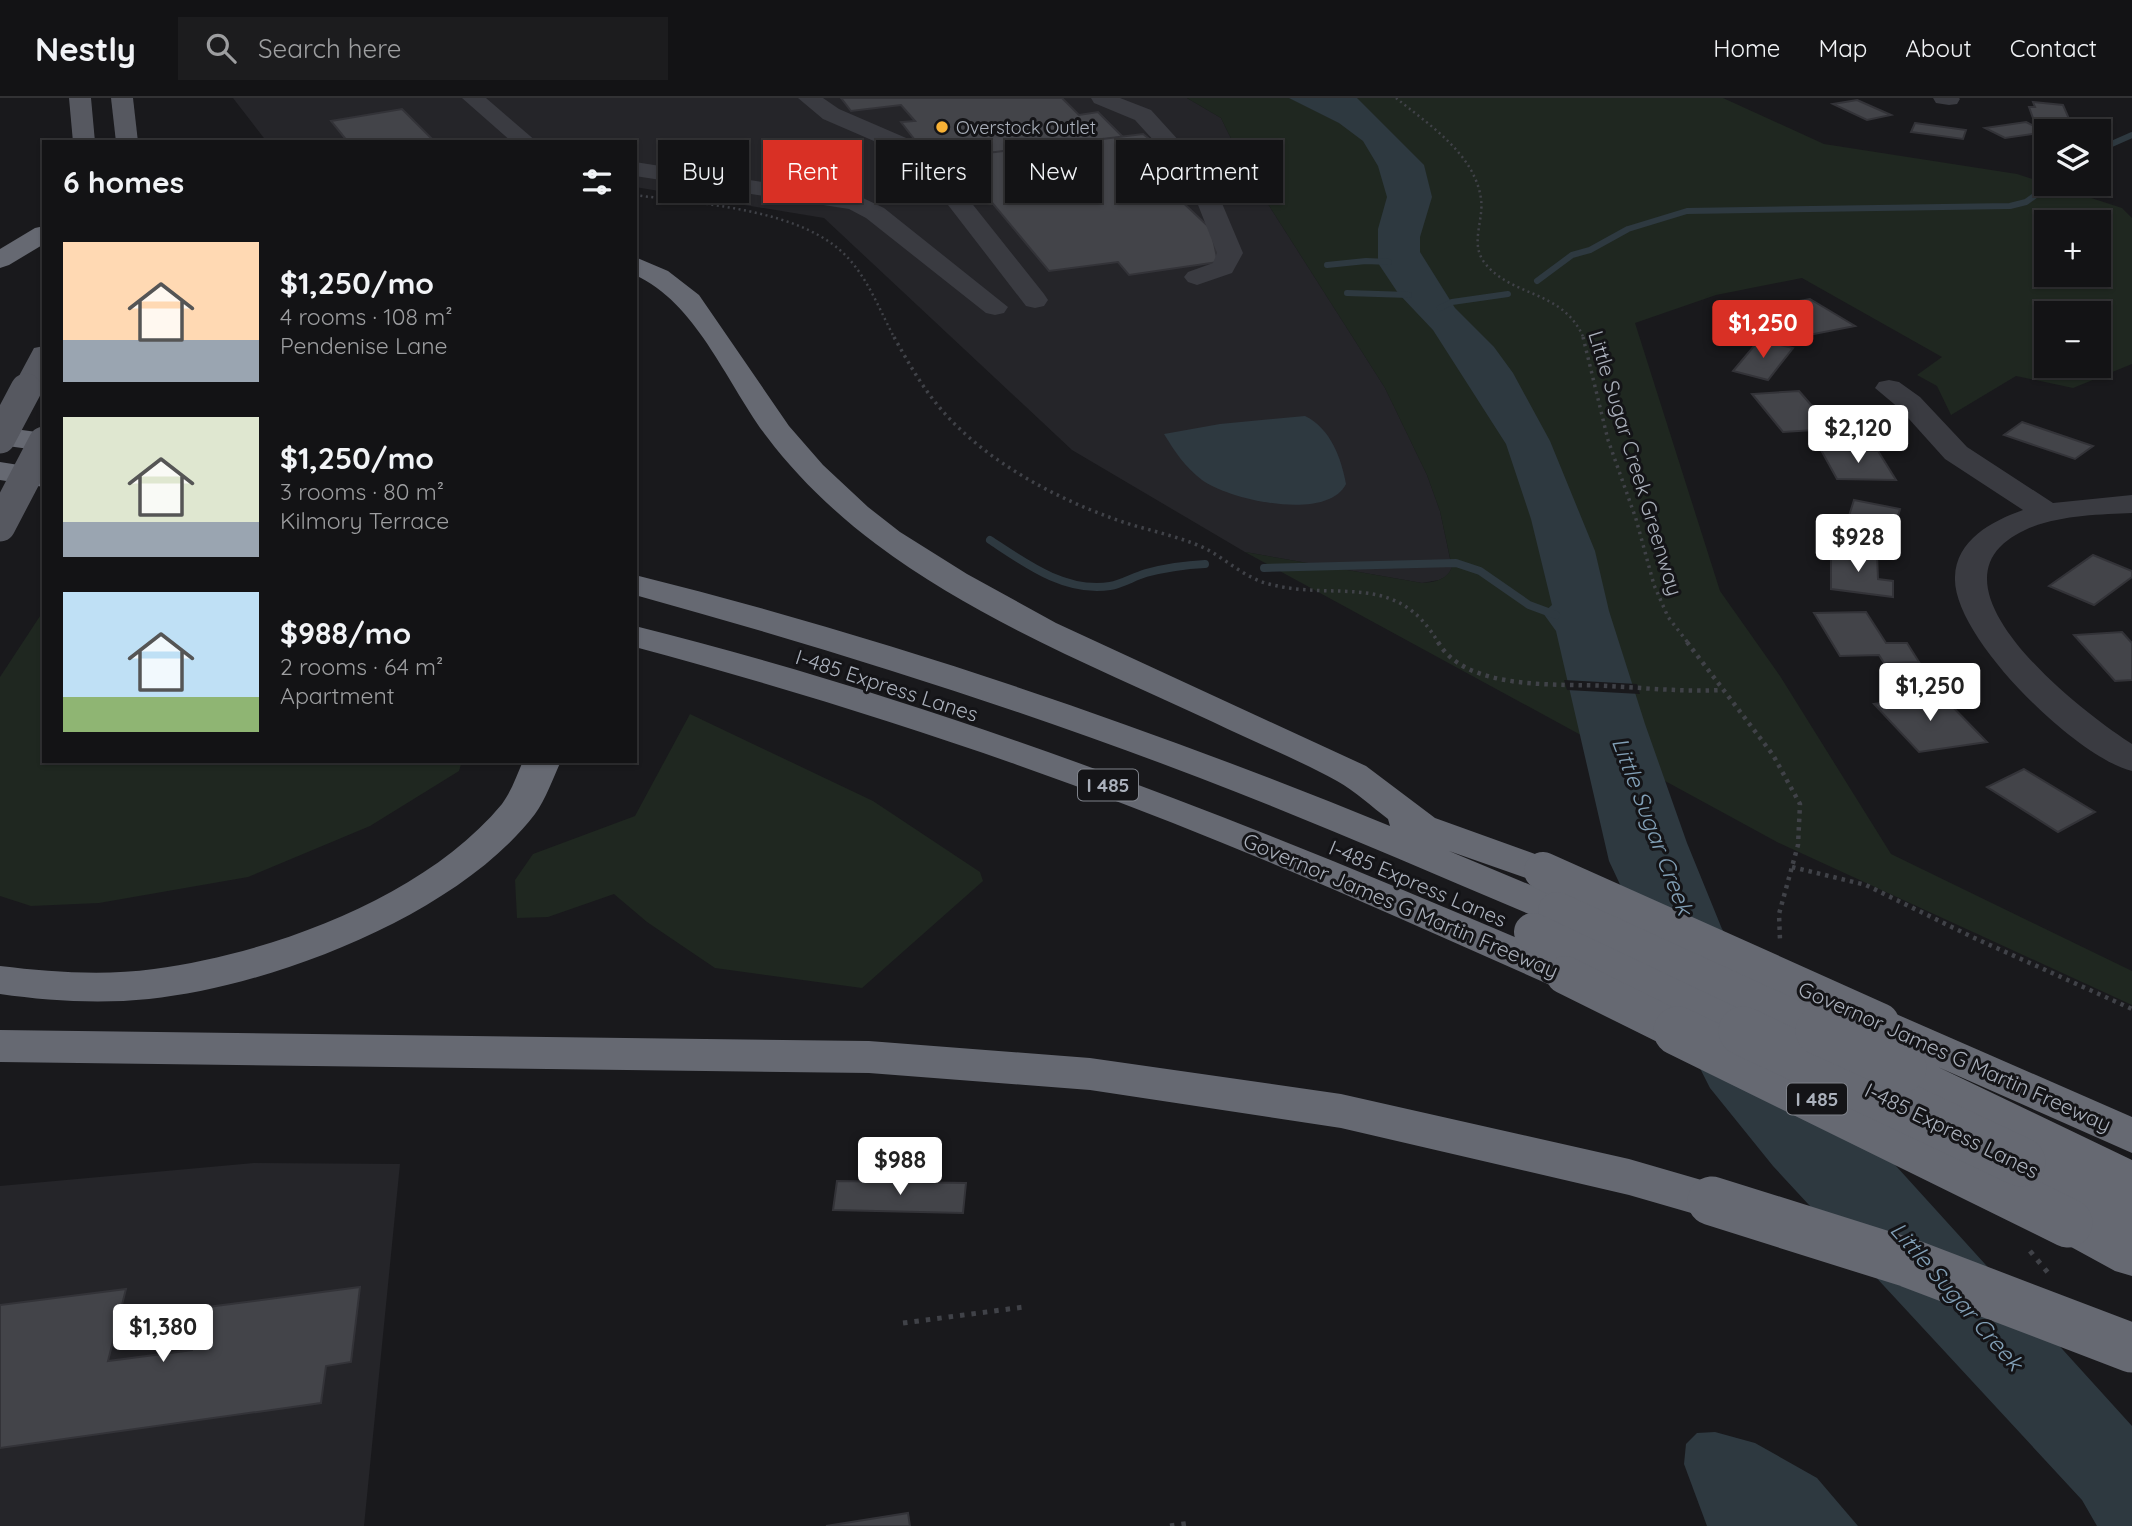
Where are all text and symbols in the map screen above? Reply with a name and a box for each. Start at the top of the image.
search box [178,17,668,80]
text: Nestly [35,28,136,69]
icon: search [202,29,240,67]
text: Search here [258,32,401,65]
text: Home [1713,33,1780,63]
text: Map [1818,33,1867,63]
text: About [1905,33,1972,63]
text: Contact [2010,33,2097,63]
place label: Overstock Outlet [956,116,1096,139]
marker: Overstock Outlet [934,119,950,135]
map controls [2034,119,2111,378]
button: layers [2034,119,2111,196]
chip: Buy [658,140,749,203]
chip: Rent [763,140,862,203]
chip: Filters [876,140,991,203]
chip: New [1005,140,1102,203]
chip: Apartment [1116,140,1283,203]
text: 6 homes [63,163,184,201]
icon: filters [578,163,616,201]
button: + [2034,210,2111,287]
text: $1,250/mo [280,264,434,302]
icon: home [119,270,203,354]
pin: $1,250 [1706,300,1820,360]
button: − [2034,301,2111,378]
text: 4 rooms · 108 m² [280,302,453,331]
text: $1,250 [1728,308,1798,337]
street label: Little Sugar Creek Greenway [1583,327,1689,599]
text: Pendenise Lane [280,331,447,360]
pin: $2,120 [1801,406,1915,465]
text: $2,120 [1824,413,1892,442]
text: $1,250/mo [280,439,434,477]
icon: home [119,445,203,529]
text: 3 rooms · 80 m² [280,477,444,506]
text: Kilmory Terrace [280,506,449,535]
pin: $928 [1817,514,1899,574]
text: $928 [1832,522,1884,551]
text: $988/mo [280,614,411,652]
icon: home [119,620,203,704]
street label: I-485 Express Lanes [792,643,982,727]
text: 2 rooms · 64 m² [280,652,443,681]
pin: $1,250 [1873,664,1987,723]
text: $1,250 [1895,671,1965,700]
text: Apartment [280,681,394,710]
water label: Little Sugar Creek [1606,733,1701,920]
road number: I 485 [1078,770,1138,800]
street label: Governor James G Martin Freeway [1240,827,1562,983]
street label: I-485 Express Lanes [1325,834,1511,932]
street label: Governor James G Martin Freeway [1795,975,2115,1137]
street label: I-485 Express Lanes [1861,1077,2043,1183]
road number: I 485 [1787,1084,1847,1114]
pin: $988 [859,1138,941,1197]
text: $988 [874,1145,926,1174]
water label: Little Sugar Creek [1884,1216,2031,1378]
pin: $1,380 [106,1304,220,1364]
text: $1,380 [129,1312,197,1341]

